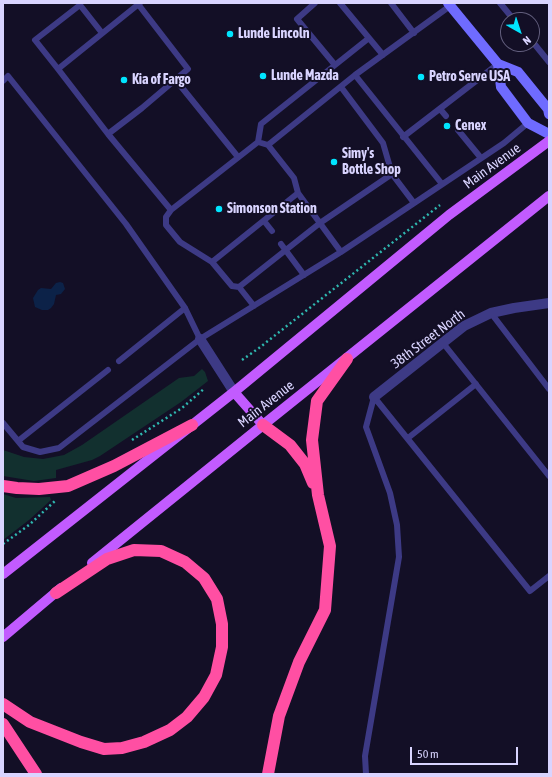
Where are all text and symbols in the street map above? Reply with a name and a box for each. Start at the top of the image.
north arrow [500,12,540,52]
place label: Lunde Lincoln [238,26,310,42]
marker: Lunde Lincoln [225,29,235,39]
text: N [521,34,533,47]
place label: Lunde Mazda [271,68,339,84]
place label: Petro Serve USA [429,69,510,85]
marker: Lunde Mazda [258,71,268,81]
place label: Kia of Fargo [132,72,191,88]
marker: Petro Serve USA [416,72,426,82]
marker: Kia of Fargo [119,75,129,85]
place label: Cenex [455,118,486,134]
marker: Cenex [442,121,452,131]
street label: Main Avenue [460,140,524,192]
place label: Simy's Bottle Shop [342,146,401,178]
marker: Simy's Bottle Shop [329,157,339,167]
place label: Simonson Station [227,201,317,217]
marker: Simonson Station [214,204,224,214]
street label: 38th Street North [388,306,468,372]
street label: Main Avenue [235,377,297,431]
scale bar [412,739,520,765]
text: 50 m [417,747,439,761]

